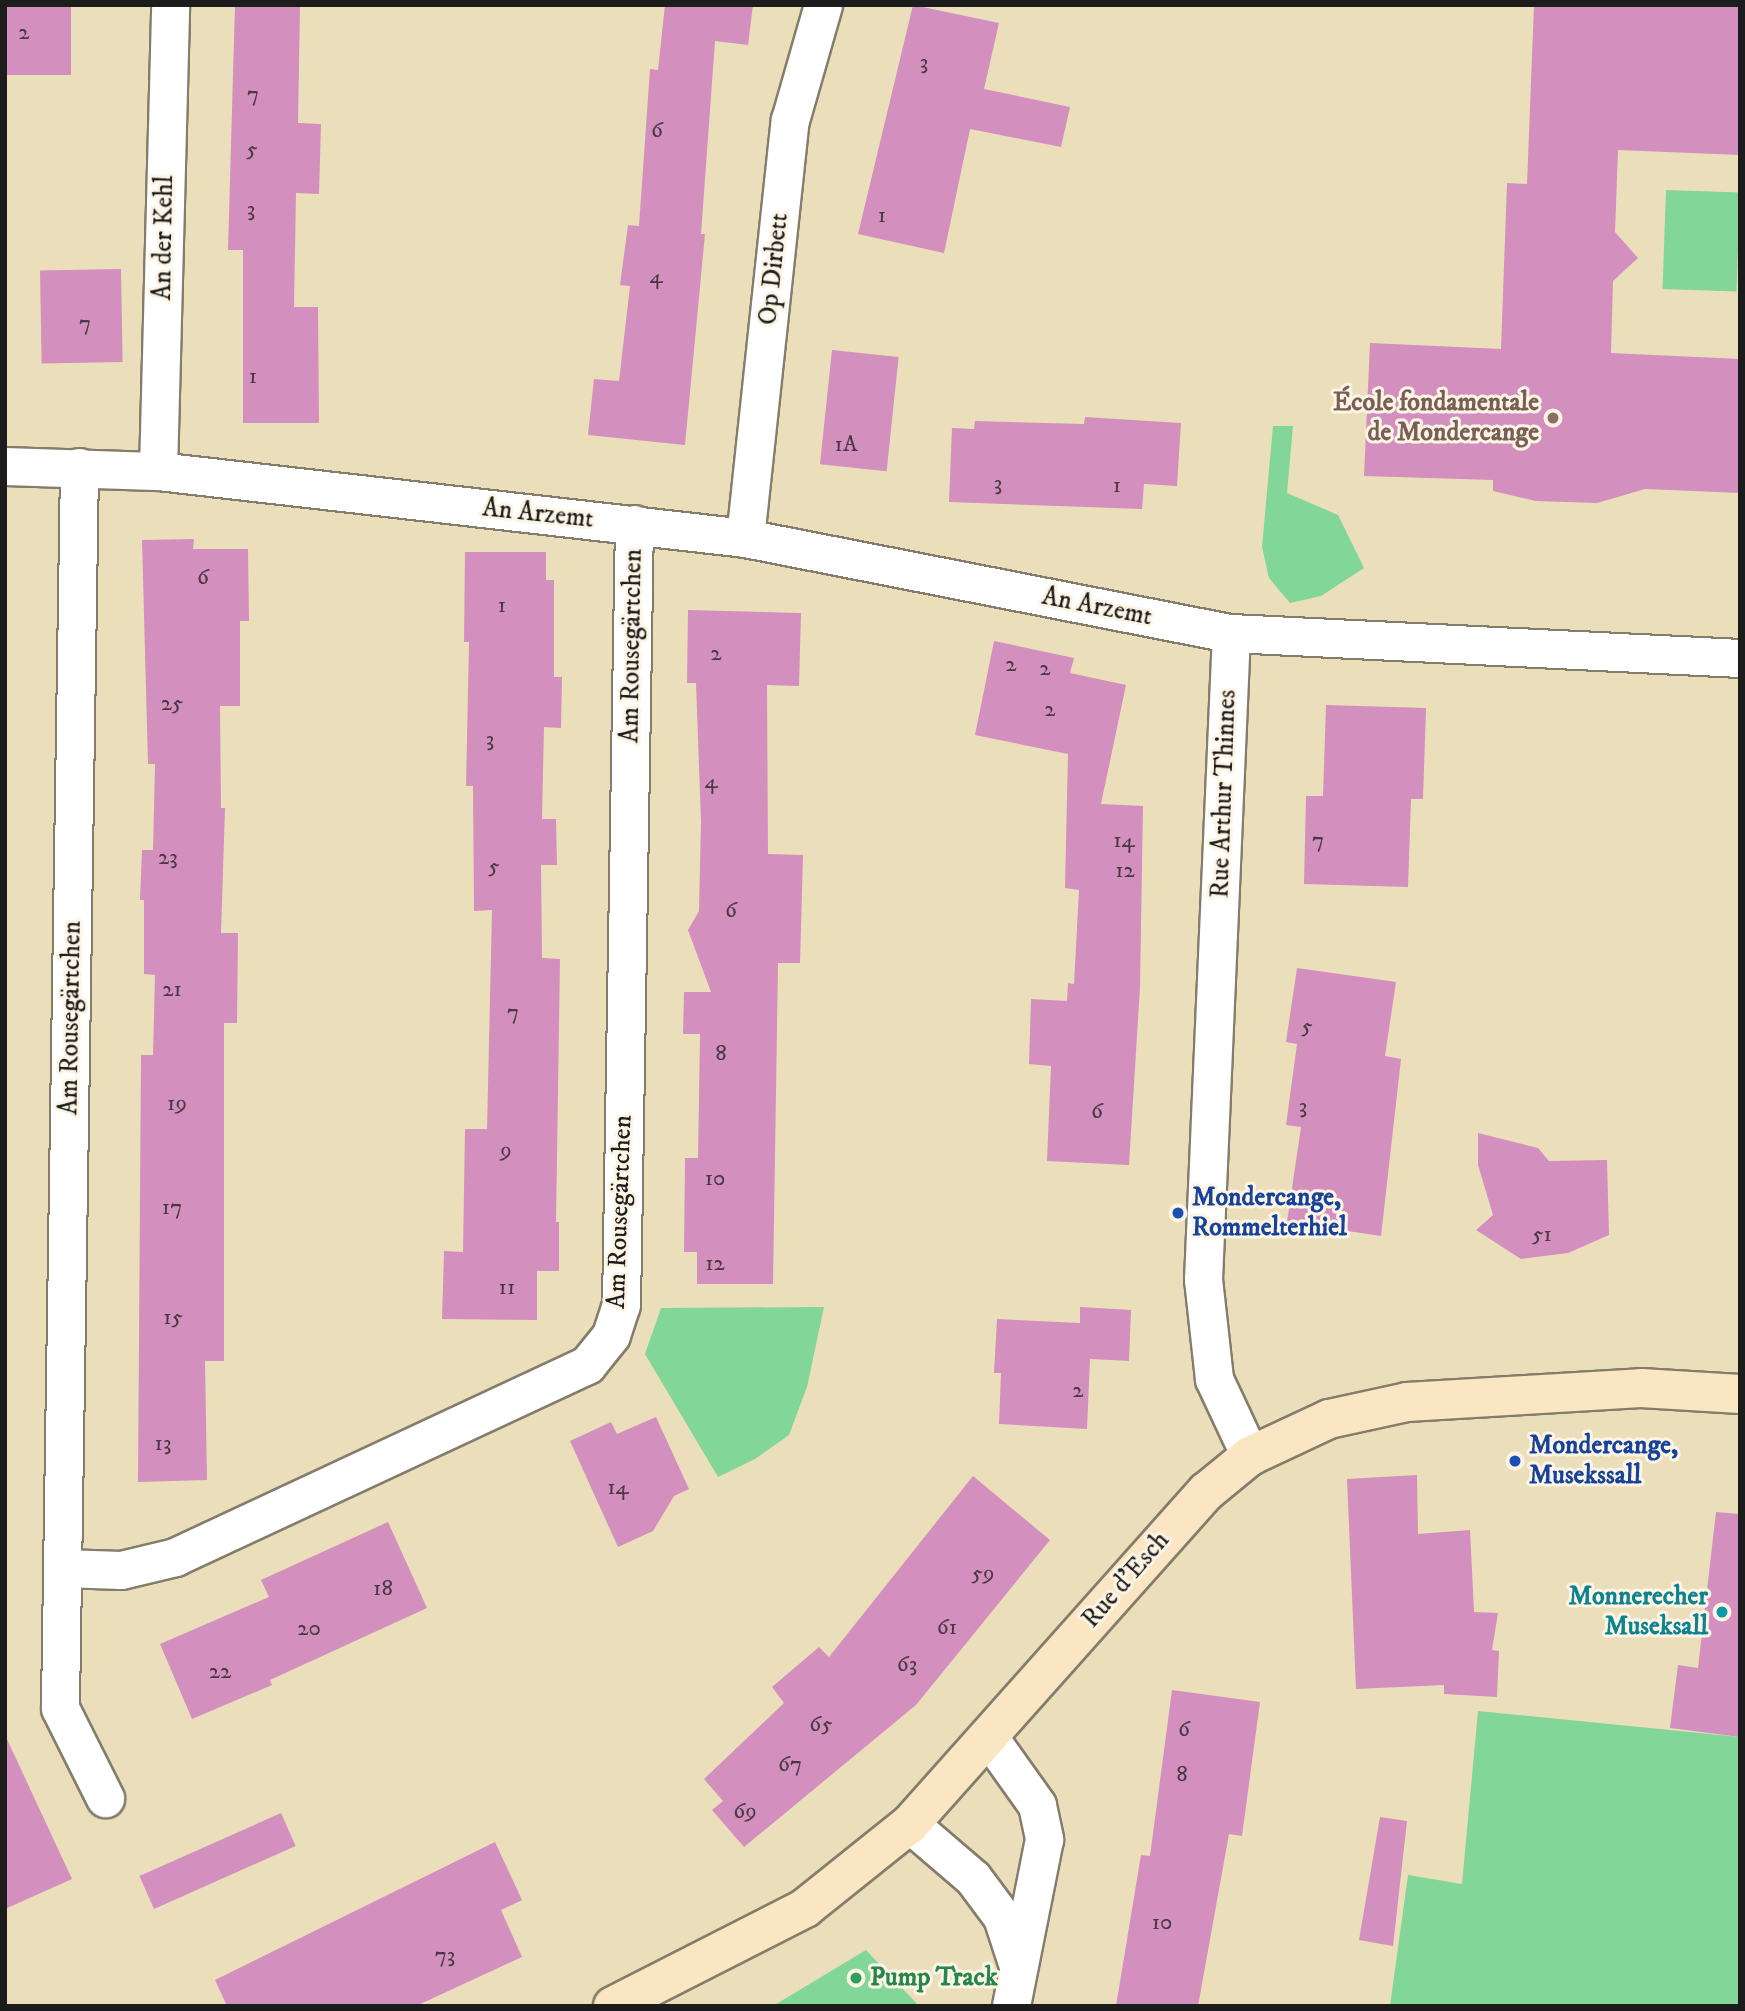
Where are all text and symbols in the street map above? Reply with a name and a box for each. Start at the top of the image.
house number: 2 [18,19,30,47]
house number: 3 [920,49,928,77]
house number: 7 [247,81,259,109]
house number: 6 [651,117,663,145]
house number: 5 [246,136,258,164]
street label: An der Kehl [147,175,181,301]
house number: 3 [247,196,255,224]
house number: 1 [878,202,886,230]
street label: Op Dirbett [753,211,795,327]
house number: 4 [649,263,663,291]
house number: 7 [79,310,91,338]
house number: 1 [249,363,257,391]
place label: École fondamentale de Mondercange [1333,387,1539,448]
marker: École fondamentale de Mondercange [1545,410,1561,426]
house number: 1A [834,431,858,459]
house number: 3 [994,470,1002,498]
house number: 1 [1113,472,1121,500]
street label: An Arzemt [481,493,595,535]
street label: Am Rousegärtchen [615,549,649,743]
house number: 6 [197,564,209,592]
street label: An Arzemt [1039,581,1155,633]
house number: 1 [498,592,506,620]
house number: 2 [710,640,722,668]
house number: 2 [1005,651,1017,679]
house number: 2 [1039,655,1051,683]
street label: Rue Arthur Thinnes [1205,689,1243,899]
house number: 25 [161,690,183,718]
house number: 2 [1044,696,1056,724]
house number: 3 [486,726,494,754]
house number: 4 [704,768,718,796]
house number: 14 [1113,827,1135,855]
house number: 7 [1312,827,1324,855]
house number: 23 [158,844,178,872]
house number: 5 [488,853,500,881]
house number: 12 [1115,857,1135,885]
house number: 6 [725,897,737,925]
street label: Am Rousegärtchen [54,921,88,1115]
house number: 21 [162,976,182,1004]
house number: 7 [507,999,519,1027]
house number: 5 [1301,1013,1313,1041]
house number: 8 [715,1040,727,1068]
house number: 19 [167,1090,187,1118]
house number: 3 [1299,1093,1307,1121]
house number: 6 [1091,1098,1103,1126]
street label: Am Rousegärtchen [601,1114,639,1310]
house number: 9 [500,1137,512,1165]
house number: 10 [705,1165,725,1193]
place label: Mondercange, Rommelterhiel [1192,1182,1347,1244]
house number: 17 [162,1194,182,1222]
marker: Mondercange, Rommelterhiel [1170,1205,1186,1221]
house number: 51 [1532,1221,1552,1249]
house number: 12 [705,1250,725,1278]
house number: 11 [499,1274,515,1302]
house number: 15 [163,1304,183,1332]
house number: 2 [1072,1377,1084,1405]
house number: 13 [154,1430,172,1458]
place label: Mondercange, Musekssall [1529,1430,1678,1492]
marker: Mondercange, Musekssall [1507,1453,1523,1469]
house number: 14 [607,1474,629,1502]
street label: Rue d'Esch [1076,1525,1176,1635]
house number: 59 [972,1560,994,1588]
house number: 18 [373,1575,393,1603]
place label: Monnerecher Museksall [1569,1581,1708,1642]
marker: Monnerecher Museksall [1714,1604,1730,1620]
house number: 61 [937,1614,957,1642]
house number: 20 [297,1615,321,1643]
house number: 63 [897,1651,917,1679]
house number: 22 [209,1658,231,1686]
house number: 65 [809,1711,833,1739]
house number: 6 [1178,1716,1190,1744]
house number: 67 [778,1751,802,1779]
house number: 8 [1176,1761,1188,1789]
house number: 69 [733,1798,757,1826]
house number: 10 [1152,1909,1172,1937]
house number: 73 [435,1942,455,1970]
place label: Pump Track [870,1962,998,1994]
marker: Pump Track [848,1970,864,1986]

